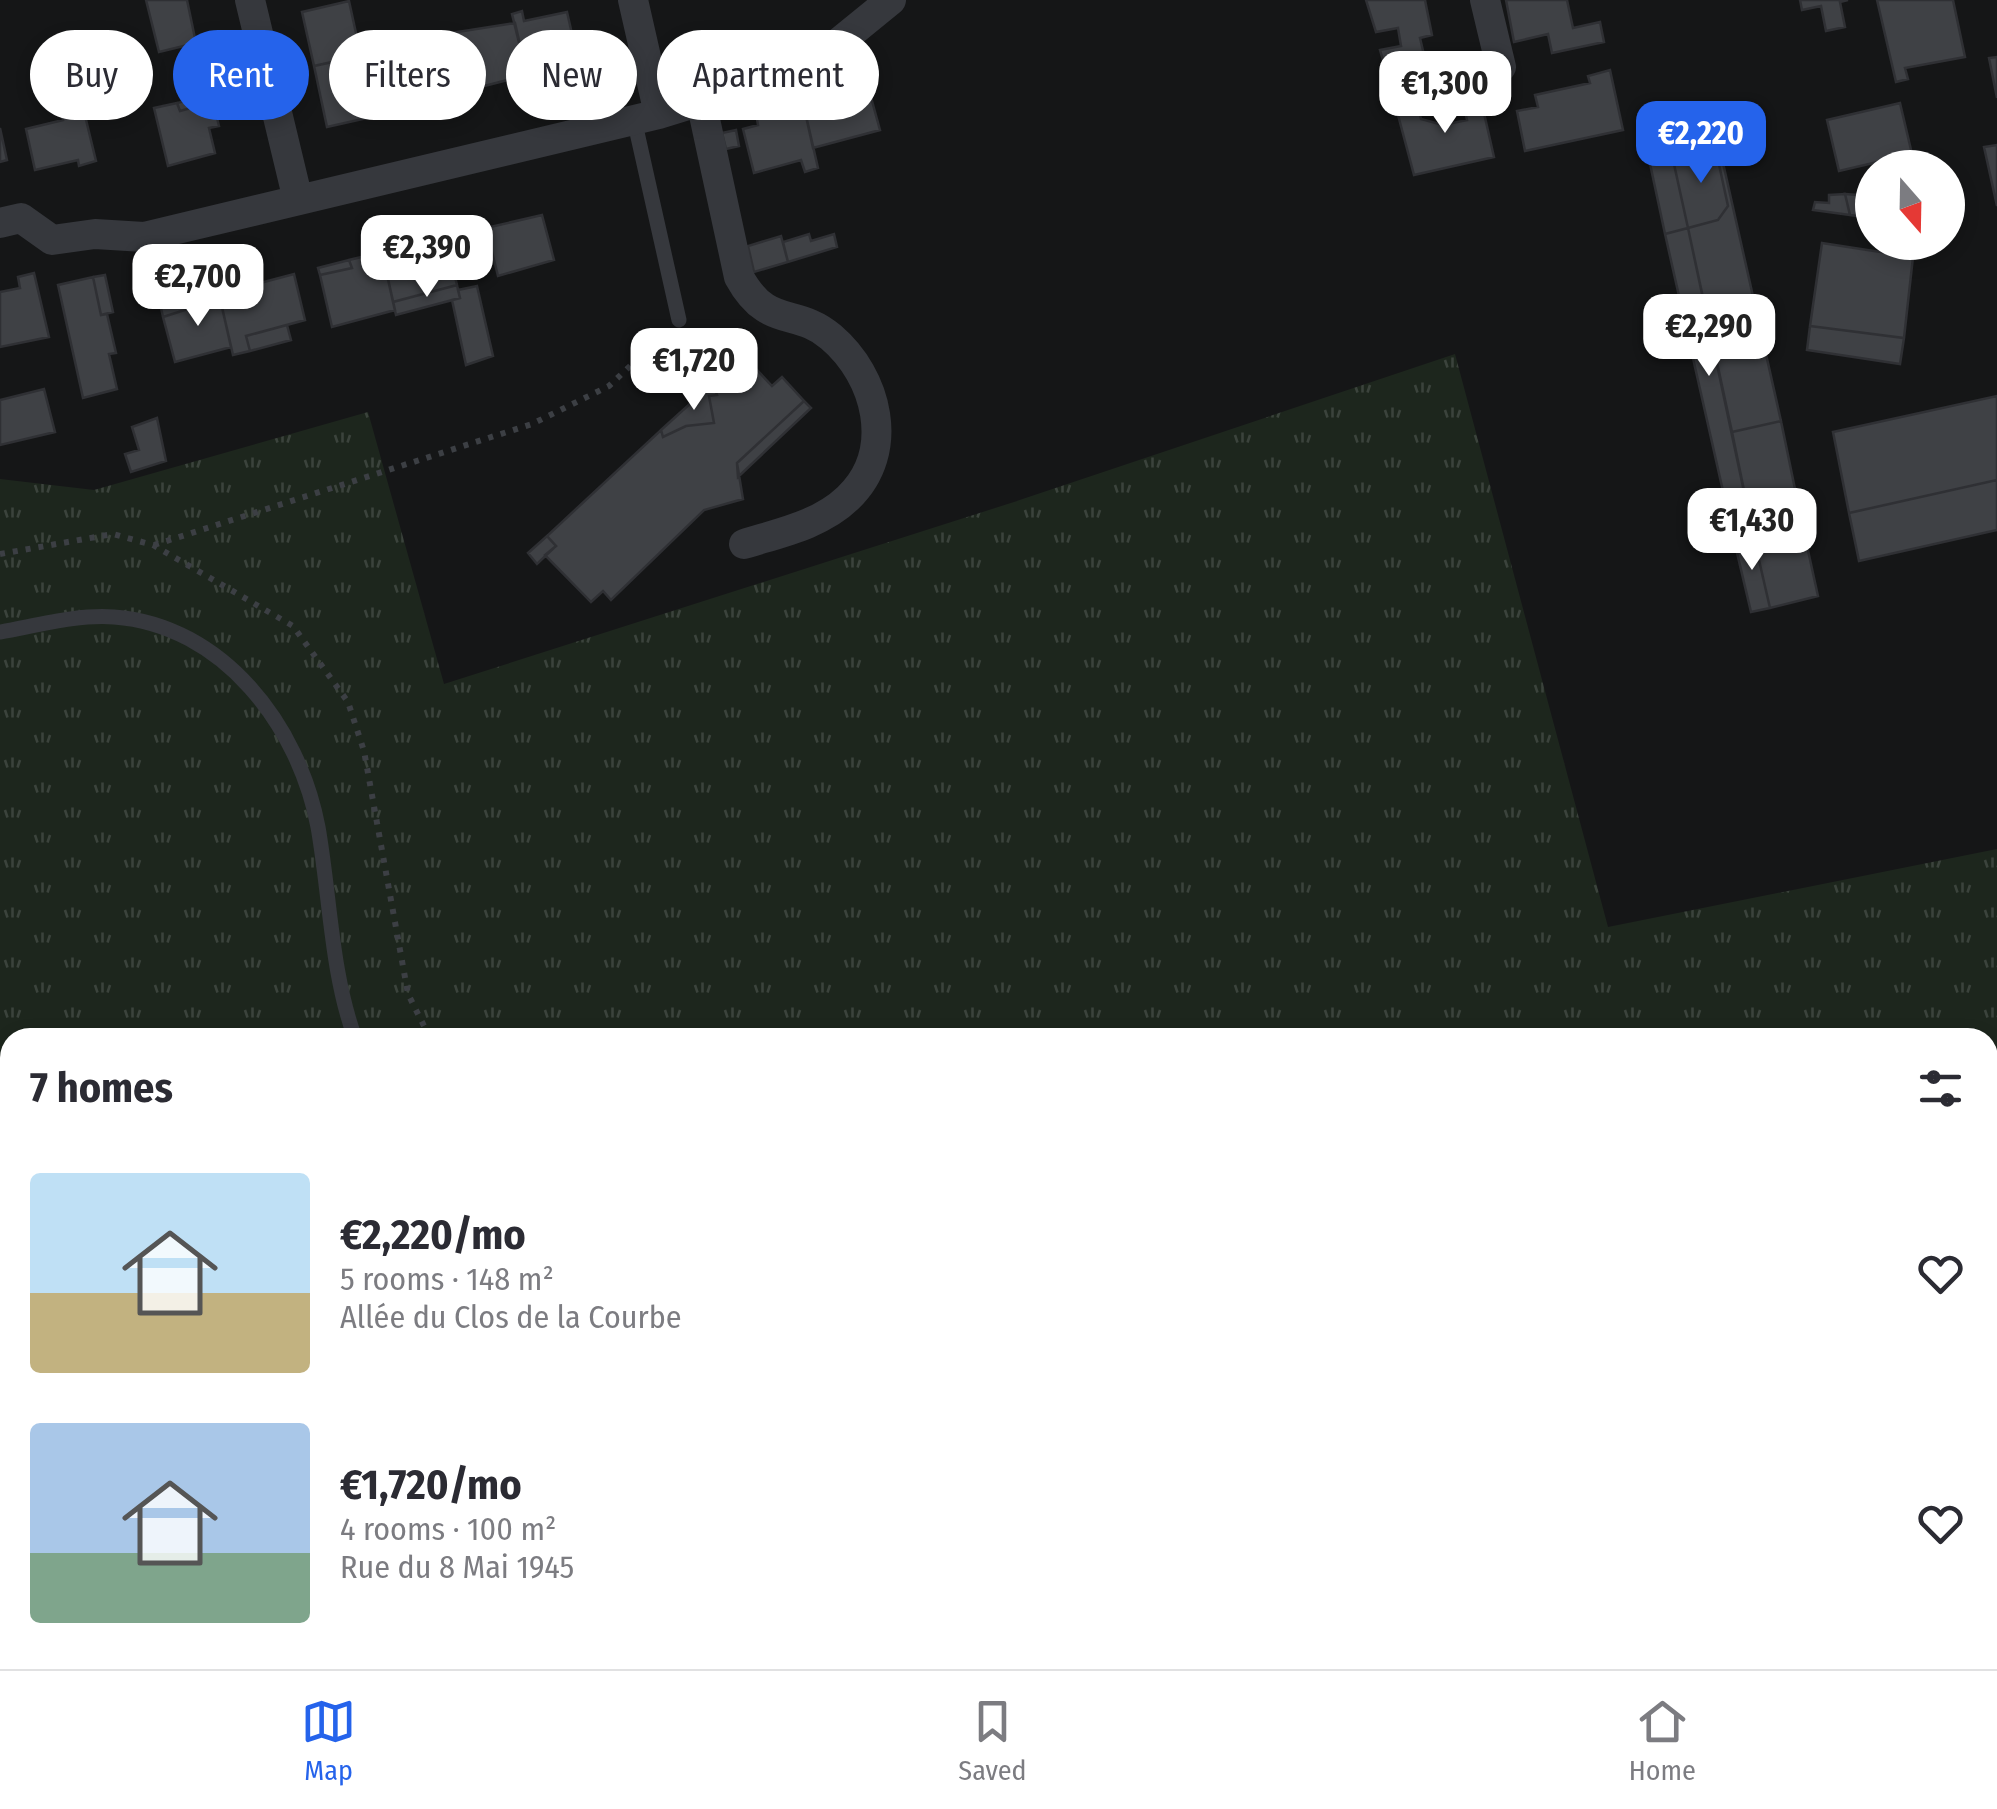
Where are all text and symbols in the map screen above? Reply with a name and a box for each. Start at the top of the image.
chip: Buy [30,30,153,120]
chip: Rent [173,30,309,120]
chip: Filters [329,30,486,120]
chip: New [506,30,637,120]
chip: Apartment [657,30,879,120]
pin: €1,300 [1364,51,1526,136]
text: €1,300 [1401,64,1489,102]
pin: €2,220 [1620,101,1782,186]
text: €2,220 [1658,114,1744,152]
north arrow [1855,150,1965,260]
map controls [1855,150,1965,260]
pin: €2,390 [346,215,508,300]
text: €2,390 [383,228,471,266]
pin: €2,700 [117,244,279,329]
text: €2,700 [154,257,242,295]
pin: €2,290 [1628,294,1790,379]
text: €2,290 [1665,307,1753,345]
pin: €1,720 [613,328,775,413]
text: €1,720 [653,341,735,379]
pin: €1,430 [1671,488,1833,573]
text: €1,430 [1710,501,1794,539]
icon: filters [1913,1061,1968,1116]
text: 7 homes [30,1063,173,1113]
text: €2,220/mo [340,1210,526,1260]
icon: home [110,1213,230,1333]
icon: heart [1913,1246,1968,1301]
text: 5 rooms · 148 m² [340,1260,554,1298]
text: Allée du Clos de la Courbe [340,1298,682,1336]
text: €1,720/mo [340,1460,522,1510]
icon: home [110,1463,230,1583]
icon: heart [1913,1496,1968,1551]
text: 4 rooms · 100 m² [340,1510,556,1548]
text: Rue du 8 Mai 1945 [340,1548,574,1586]
tab: Map [301,1694,356,1787]
tab: Saved [958,1694,1027,1787]
tab: Home [1629,1694,1696,1787]

